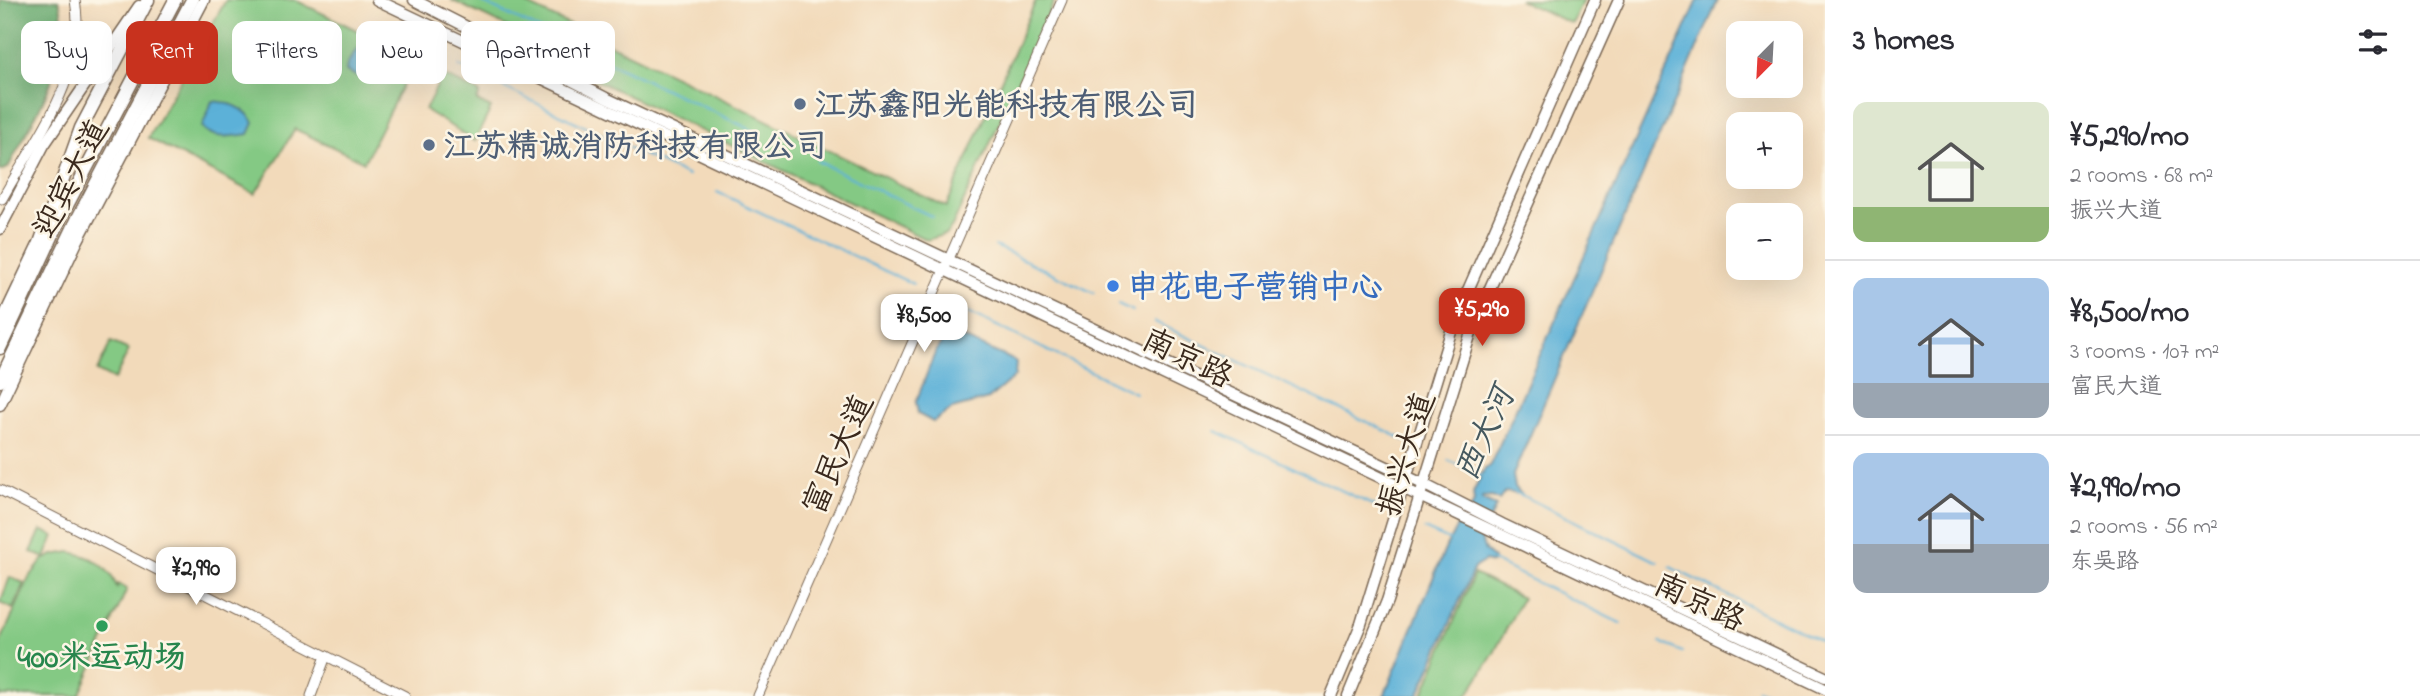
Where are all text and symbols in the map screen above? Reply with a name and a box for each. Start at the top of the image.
text: 3 homes [1853,20,1955,64]
chip: Buy [21,21,112,84]
chip: Rent [126,21,218,84]
chip: Filters [232,21,342,84]
chip: New [356,21,447,84]
chip: Apartment [461,21,615,84]
north arrow [1726,21,1802,98]
map controls [1726,21,1803,280]
icon: filters [2354,23,2392,61]
place label: 江苏鑫阳光能科技有限公司 [814,84,1198,131]
marker: 江苏鑫阳光能科技有限公司 [792,96,808,112]
street label: 迎宾大道 [23,112,123,247]
button: + [1726,112,1803,189]
text: ¥5,290/mo [2070,116,2189,160]
place label: 江苏精诚消防科技有限公司 [443,125,827,172]
icon: home [1909,130,1993,214]
marker: 江苏精诚消防科技有限公司 [421,137,437,153]
text: 2 rooms · 68 m² [2070,160,2213,193]
text: 振兴大道 [2070,195,2162,228]
button: − [1726,203,1803,280]
place label: 申花电子营销中心 [1127,266,1383,313]
marker: 申花电子营销中心 [1105,278,1121,294]
pin: ¥5,290 [1425,288,1539,348]
text: ¥8,500/mo [2070,292,2189,336]
pin: ¥8,500 [867,294,981,354]
text: ¥5,290 [1455,294,1509,327]
text: ¥8,500 [897,300,951,333]
icon: home [1909,306,1993,390]
street label: 南京路 [1133,318,1240,402]
text: 3 rooms · 107 m² [2070,336,2219,369]
text: 富民大道 [2070,371,2162,404]
water label: 西大河 [1445,375,1531,490]
street label: 富民大道 [793,387,888,523]
street label: 振兴大道 [1367,387,1450,523]
text: ¥2,990/mo [2070,467,2181,511]
icon: home [1909,481,1993,565]
text: 2 rooms · 56 m² [2070,511,2218,544]
text: 东吴路 [2070,546,2139,579]
pin: ¥2,990 [139,548,253,607]
text: ¥2,990 [172,553,220,586]
street label: 南京路 [1645,563,1752,646]
marker: 400米运动场 [94,618,110,634]
place label: 400米运动场 [18,636,186,683]

